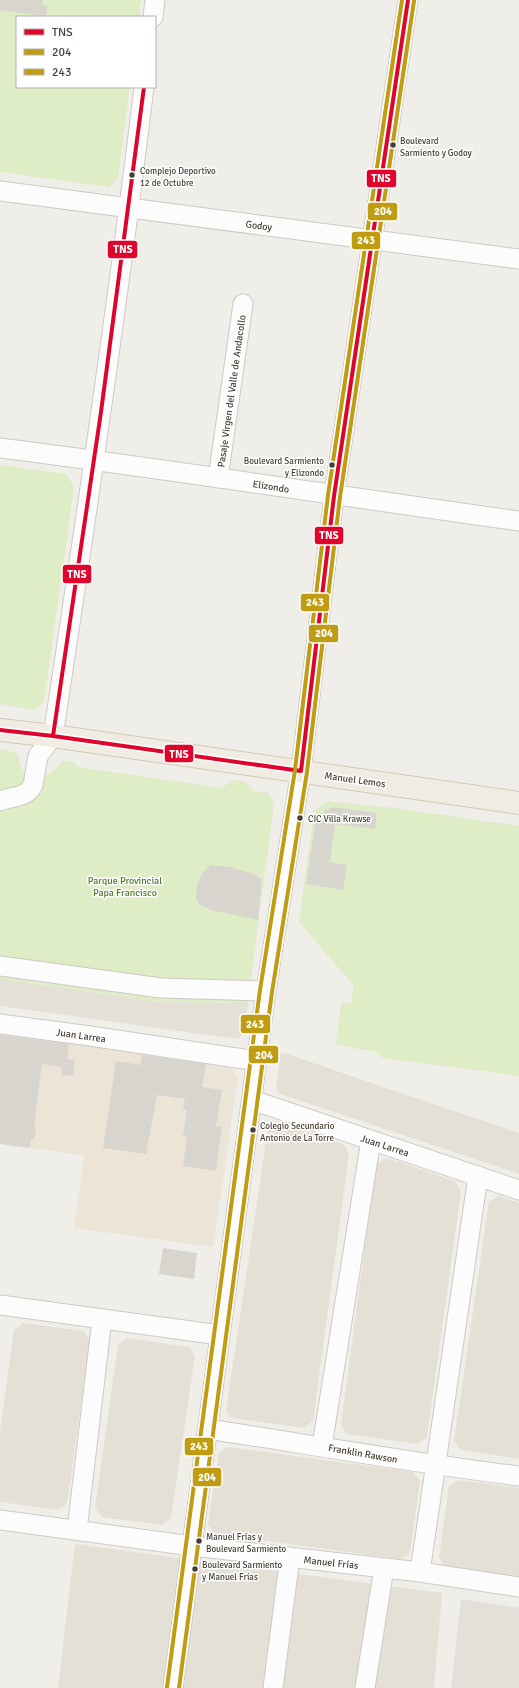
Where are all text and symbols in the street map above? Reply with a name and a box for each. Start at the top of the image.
legend [16,16,156,88]
text: TNS [52,25,73,40]
text: 204 [52,45,72,60]
text: 243 [52,65,71,80]
place label: Boulevard Sarmiento y Godoy [400,136,473,159]
marker: Boulevard Sarmiento y Godoy [388,140,398,150]
place label: Complejo Deportivo 12 de Octubre [140,166,216,189]
line badge: TNS [366,169,397,188]
marker: Complejo Deportivo 12 de Octubre [127,170,137,180]
text: TNS [371,172,391,185]
line badge: 204 [367,202,398,221]
text: 204 [374,205,392,218]
street label: Godoy [245,218,273,234]
line badge: 243 [351,231,381,250]
text: 243 [357,234,375,247]
line badge: TNS [107,240,138,259]
text: TNS [113,243,133,256]
street label: Pasaje Virgen del Valle de Andacollo [215,314,249,468]
place label: Boulevard Sarmiento y Elizondo [244,456,324,479]
marker: Boulevard Sarmiento y Elizondo [327,460,337,470]
street label: Elizondo [252,478,290,496]
line badge: TNS [314,526,344,545]
text: TNS [319,529,339,542]
line badge: TNS [62,564,92,584]
text: TNS [67,568,87,581]
line badge: 243 [300,593,330,612]
text: 243 [306,596,324,609]
line badge: 204 [308,624,339,643]
text: 204 [315,627,333,640]
line badge: TNS [164,744,194,763]
text: TNS [169,748,189,761]
street label: Manuel Lemos [323,770,387,790]
marker: CIC Villa Krawse [295,813,305,823]
place label: CIC Villa Krawse [308,814,371,825]
park label: Parque Provincial Papa Francisco [88,875,162,899]
line badge: 243 [240,1014,271,1034]
text: 243 [246,1018,264,1031]
street label: Juan Larrea [55,1027,107,1045]
line badge: 204 [248,1045,279,1064]
text: 204 [255,1049,273,1062]
place label: Colegio Secundario Antonio de La Torre [260,1121,335,1144]
marker: Colegio Secundario Antonio de La Torre [248,1125,258,1135]
street label: Juan Larrea [359,1132,410,1159]
line badge: 243 [184,1437,214,1456]
text: 243 [190,1440,208,1453]
street label: Franklin Rawson [327,1442,399,1466]
line badge: 204 [192,1467,222,1487]
text: 204 [198,1471,216,1484]
place label: Manuel Frías y Boulevard Sarmiento [206,1532,287,1555]
marker: Manuel Frías y Boulevard Sarmiento [194,1536,204,1546]
street label: Manuel Frías [303,1554,360,1572]
place label: Boulevard Sarmiento y Manuel Frías [202,1560,283,1583]
marker: Boulevard Sarmiento y Manuel Frías [190,1564,200,1574]

